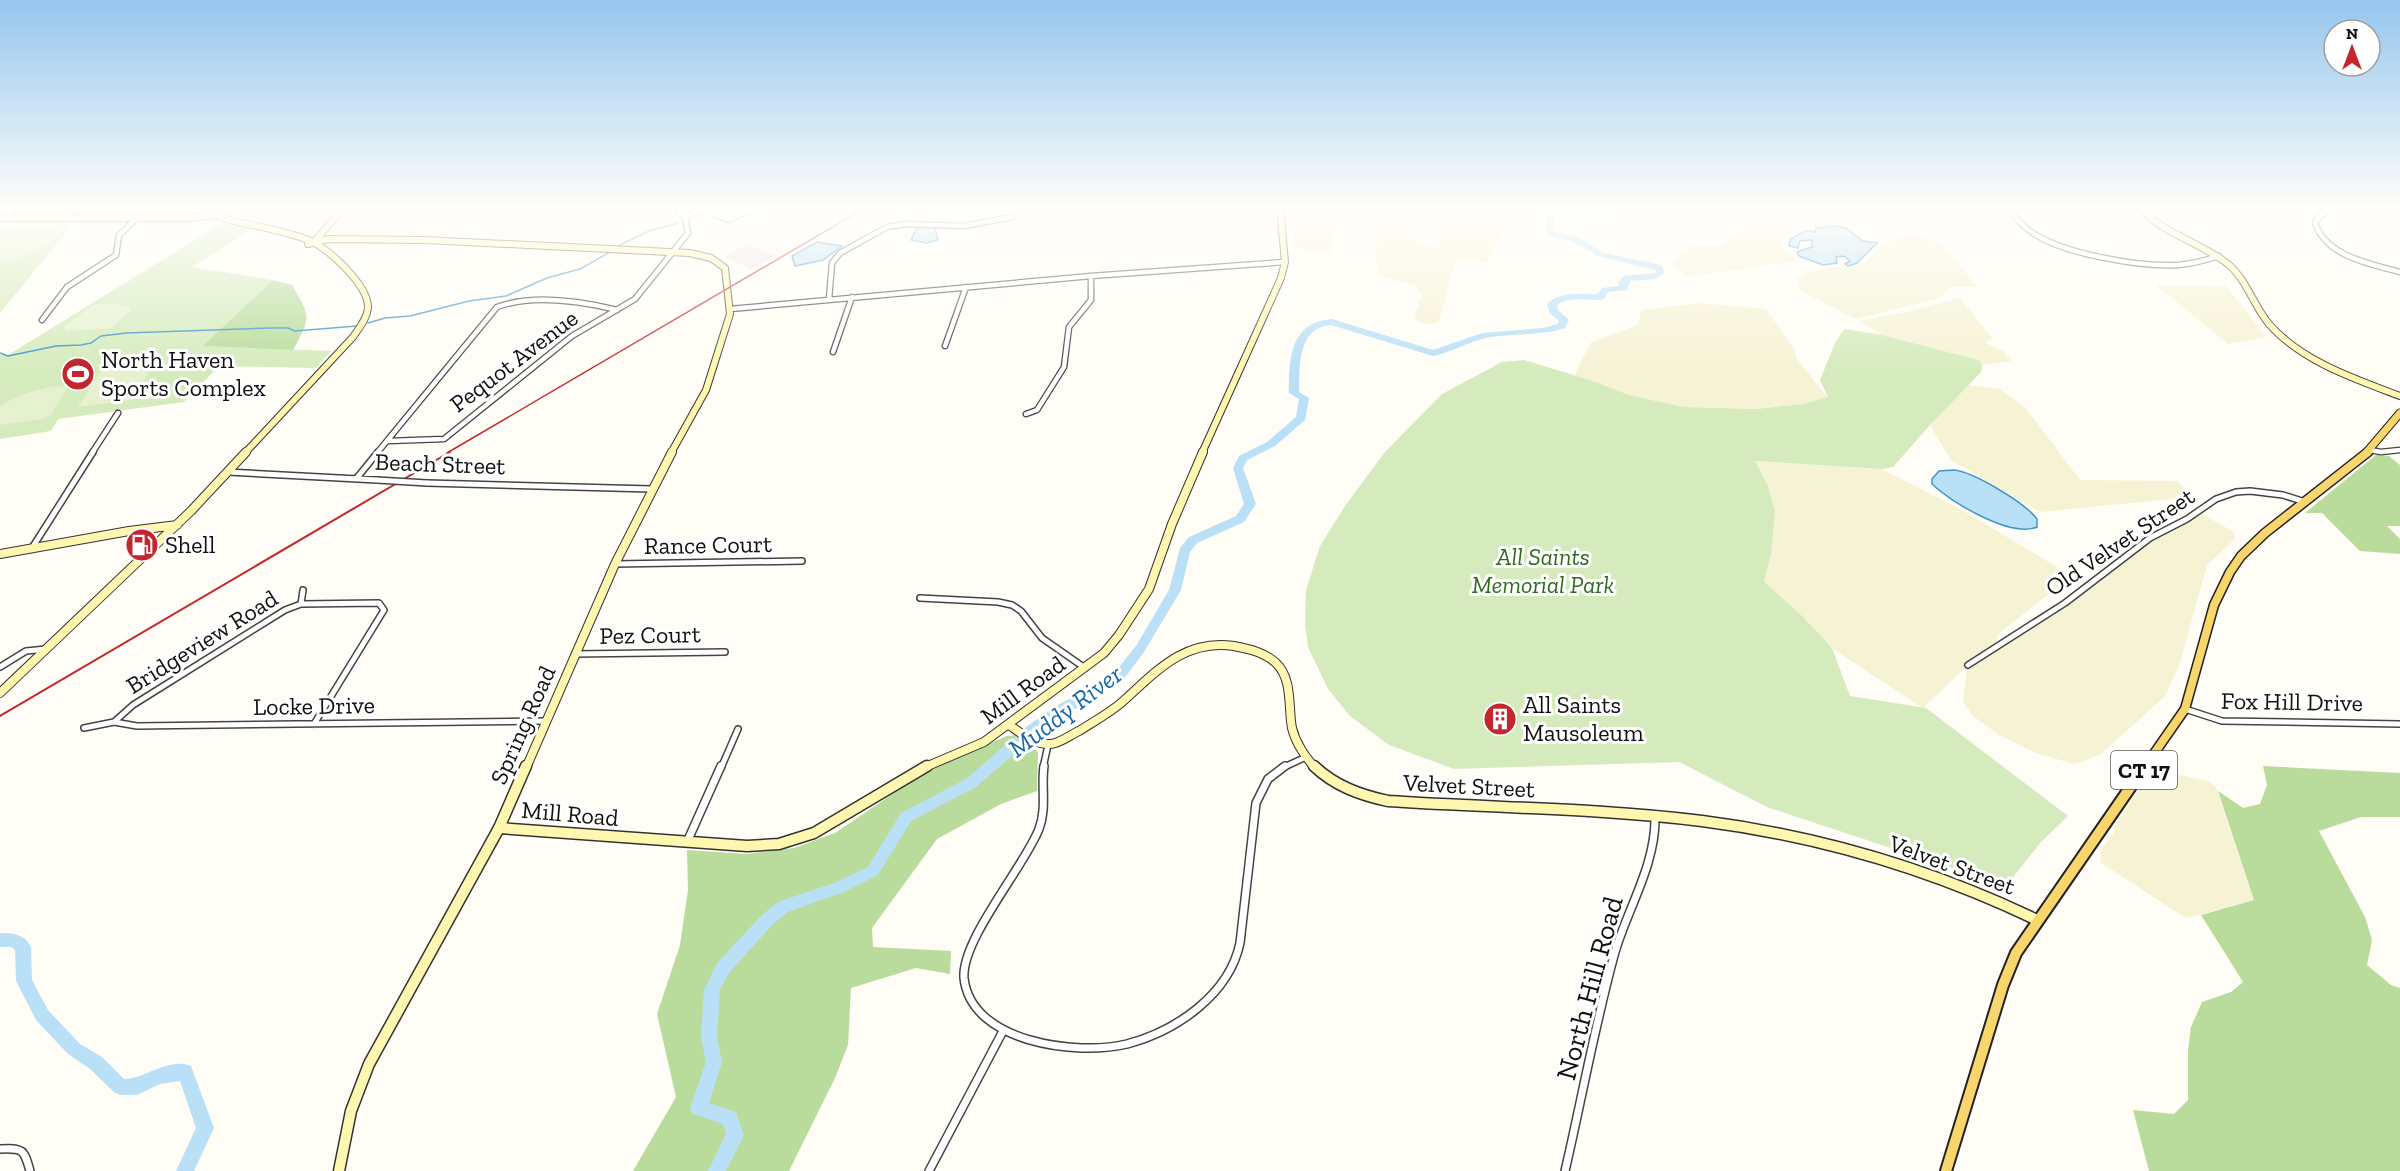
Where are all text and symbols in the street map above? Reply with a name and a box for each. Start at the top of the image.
north arrow [2322,18,2382,78]
text: N [2346,24,2358,43]
street label: Pequot Avenue [444,303,583,418]
place label: North Haven Sports Complex [101,345,266,402]
sports icon: North Haven Sports Complex [60,356,96,392]
street label: Beach Street [374,447,506,480]
street label: Old Velvet Street [2040,481,2200,602]
fuel station icon: Shell [124,527,160,563]
street label: Rance Court [644,529,772,560]
place label: Shell [165,530,215,559]
park label: All Saints Memorial Park [1472,542,1615,599]
street label: Bridgeview Road [121,583,283,700]
street label: Pez Court [599,619,701,650]
street label: Mill Road [975,649,1071,730]
water label: Muddy River [1002,658,1128,764]
street label: Spring Road [484,661,562,789]
street label: Fox Hill Drive [2221,686,2363,717]
street label: Locke Drive [253,690,375,721]
place label: All Saints Mausoleum [1523,690,1644,747]
building icon: All Saints Mausoleum [1482,701,1518,737]
road number: CT 17 [2111,751,2177,789]
street label: Velvet Street [1401,768,1536,803]
street label: Mill Road [520,795,620,832]
street label: Velvet Street [1884,828,2019,901]
street label: North Hill Road [1549,893,1630,1084]

